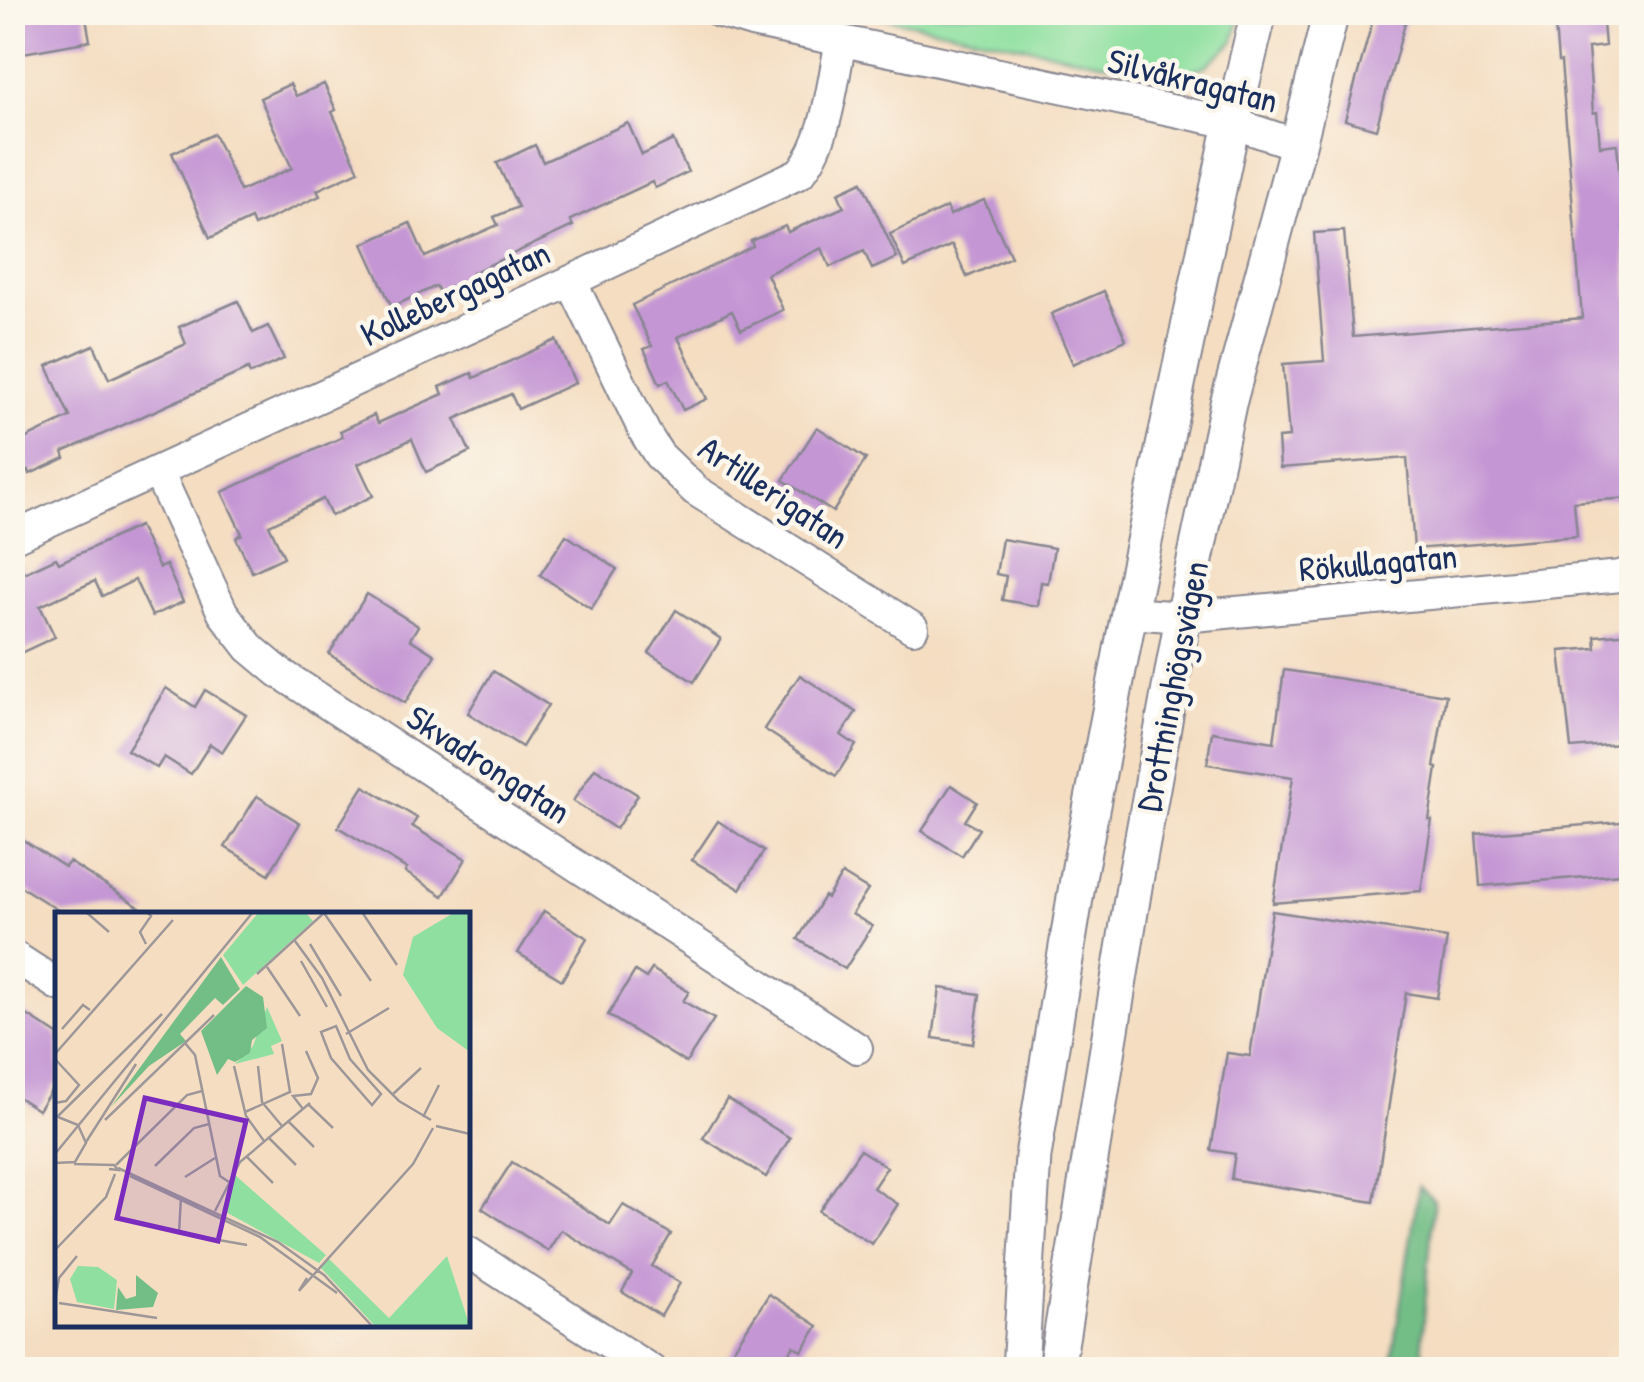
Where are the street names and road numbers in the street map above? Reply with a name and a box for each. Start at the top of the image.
street label: Silvåkragatan [1103,36,1283,124]
street label: Kollebergagatan [353,229,557,357]
street label: Artillerigatan [690,425,858,559]
street label: Rökullagatan [1297,532,1459,592]
street label: Drottninghögsvägen [1125,557,1219,815]
street label: Skvadrongatan [398,694,580,834]

